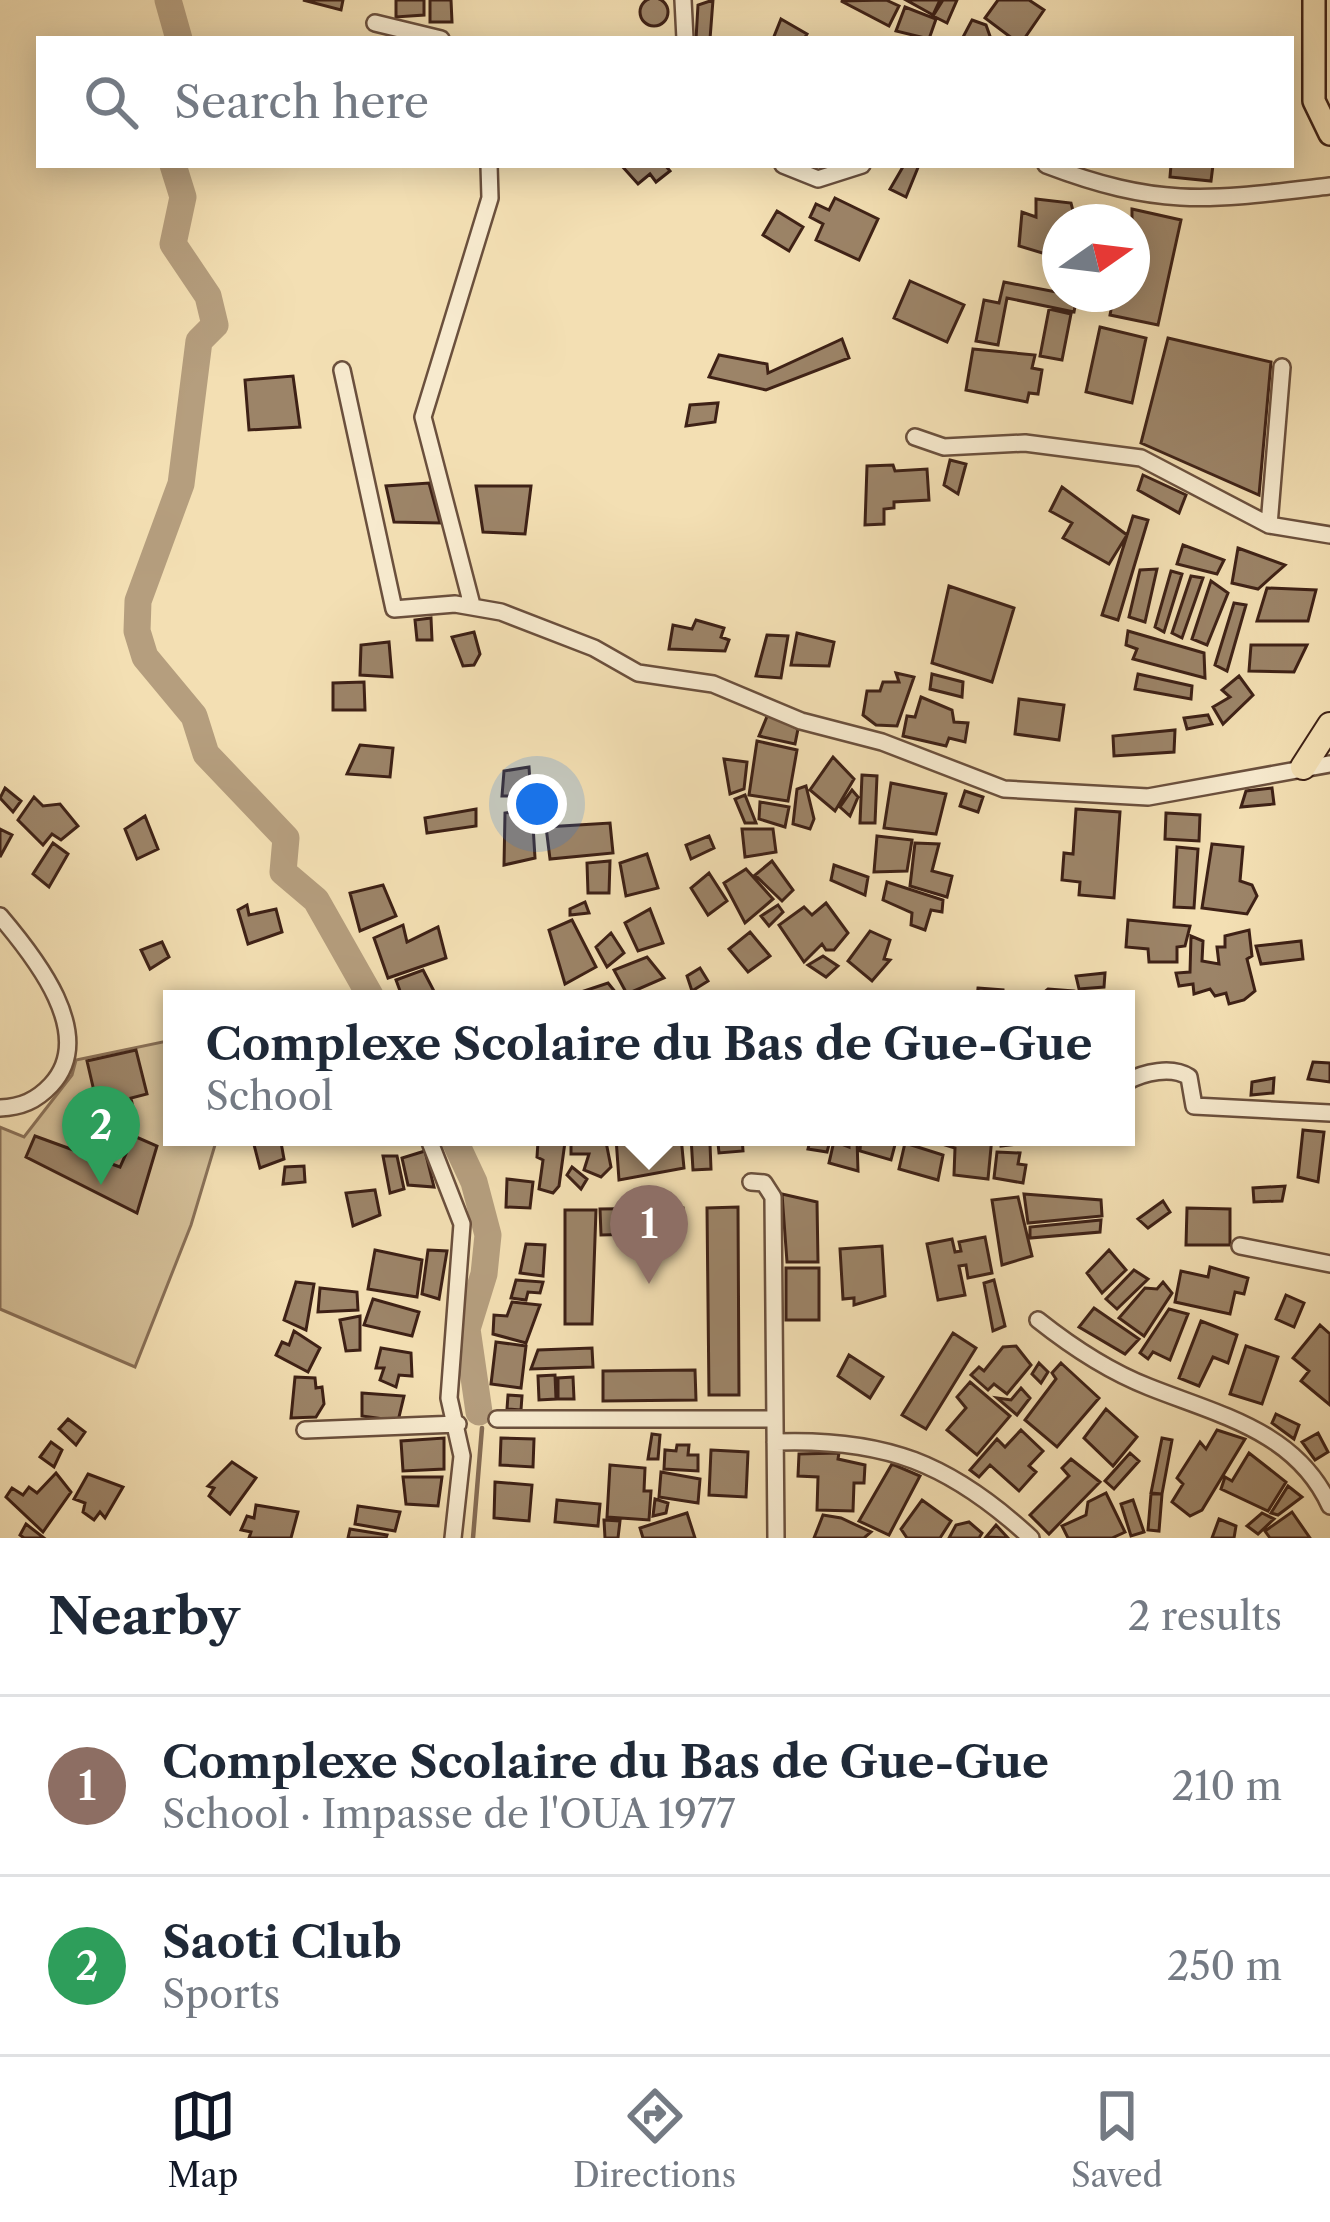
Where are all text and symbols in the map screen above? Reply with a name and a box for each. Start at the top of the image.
search box [36,36,1294,168]
icon: search [78,69,144,135]
text: Search here [174,74,429,130]
north arrow [1042,204,1150,312]
your location [507,774,567,834]
popup [163,990,1135,1146]
text: Complexe Scolaire du Bas de Gue-Gue [206,1016,1093,1072]
text: School [206,1072,333,1120]
pin: 2 [62,1086,140,1185]
pin: 1 [610,1185,688,1284]
text: Nearby [48,1585,240,1647]
text: 2 results [1128,1592,1282,1640]
text: Complexe Scolaire du Bas de Gue-Gue [162,1734,1049,1790]
text: 1 [78,1762,96,1810]
text: 210 m [1172,1762,1282,1810]
text: School · Impasse de l'OUA 1977 [162,1790,736,1838]
text: Saoti Club [162,1914,402,1970]
text: 2 [75,1942,99,1990]
text: 250 m [1167,1942,1282,1990]
text: Sports [162,1970,280,2018]
tab: Map [167,2083,238,2196]
tab: Directions [573,2083,736,2196]
tab: Saved [1071,2083,1163,2196]

